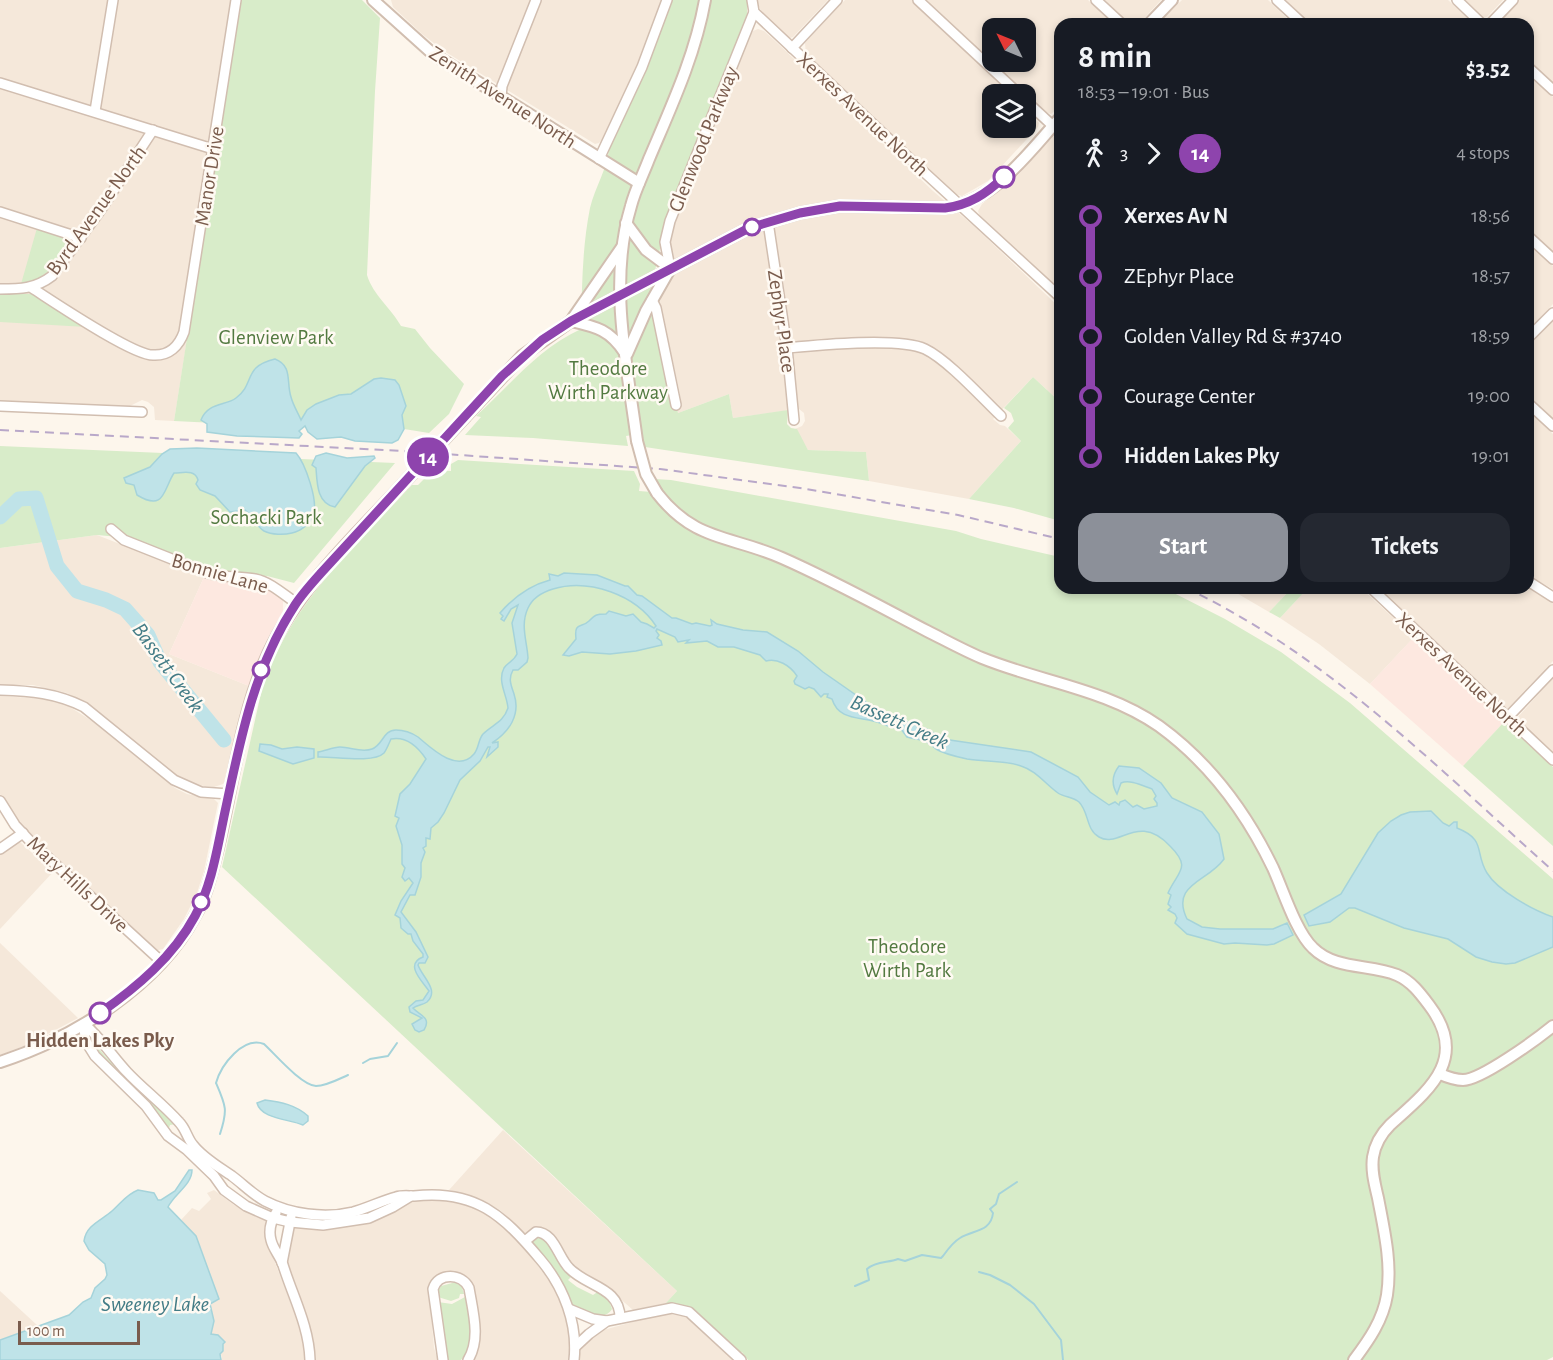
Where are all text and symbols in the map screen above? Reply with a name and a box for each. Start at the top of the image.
north arrow [982,18,1036,72]
map controls [982,18,1036,138]
text: 8 min [1078,41,1152,74]
street label: Zenith Avenue North [426,42,580,153]
street label: Xerxes Avenue North [793,48,932,180]
text: $3.52 [1466,58,1510,80]
street label: Glenwood Parkway [665,63,742,215]
text: 18:53 – 19:01 · Bus [1078,82,1209,102]
button: layers [982,84,1036,138]
street label: Manor Drive [191,125,228,227]
icon: walk [1078,137,1111,170]
icon: forward [1137,137,1170,170]
street label: Byrd Avenue North [43,142,150,279]
text: 3 [1120,143,1128,163]
text: 14 [1191,143,1209,164]
text: 4 stops [1456,143,1510,163]
unlabelled marker [993,166,1015,188]
text: Xerxes Av N [1124,205,1228,227]
text: 18:56 [1471,206,1510,226]
unlabelled marker [743,218,761,236]
text: ZEphyr Place [1124,265,1234,287]
text: 18:57 [1472,266,1510,286]
street label: Zephyr Place [764,268,799,374]
text: Golden Valley Rd & #3740 [1124,325,1342,347]
text: 18:59 [1471,326,1510,346]
park label: Glenview Park [218,327,334,348]
park label: Theodore Wirth Parkway [548,358,668,403]
text: Courage Center [1124,385,1255,407]
text: 19:00 [1468,386,1510,406]
line badge: 14 [401,438,455,476]
text: Hidden Lakes Pky [1124,445,1279,467]
text: 19:01 [1472,446,1510,466]
text: 14 [419,447,437,468]
park label: Sochacki Park [211,507,322,528]
button: Start [1078,513,1288,582]
button: Tickets [1300,513,1510,582]
street label: Bonnie Lane [169,550,271,597]
street label: Xerxes Avenue North [1392,608,1531,740]
water label: Bassett Creek [128,619,208,717]
unlabelled marker [252,661,270,679]
water label: Bassett Creek [847,690,952,753]
street label: Mary Hills Drive [23,832,132,936]
unlabelled marker [192,893,210,911]
park label: Theodore Wirth Park [863,936,951,981]
marker: Hidden Lakes Pky [89,1002,111,1024]
place label: Hidden Lakes Pky [26,1030,175,1051]
water label: Sweeney Lake [101,1293,209,1315]
scale bar [18,1318,140,1346]
text: 100 m [27,1323,65,1339]

